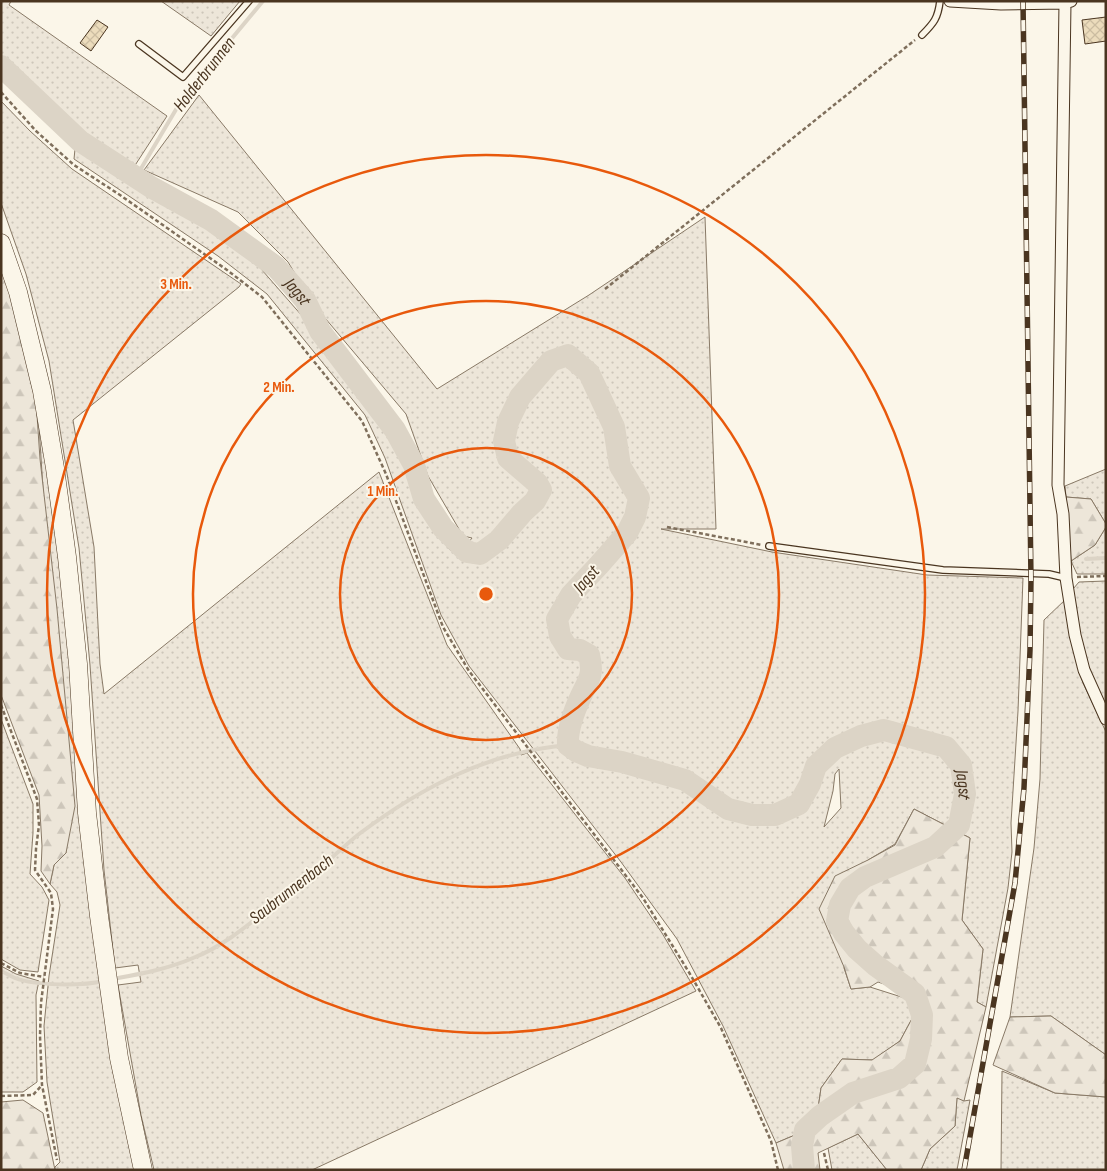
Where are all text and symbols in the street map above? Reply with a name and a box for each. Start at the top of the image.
water label: Holderbrunnen [169,33,240,116]
water label: Jagst [279,273,316,309]
text: 3 Min. [160,275,192,294]
text: 2 Min. [263,378,295,397]
text: 1 Min. [368,482,398,501]
water label: Jagst [568,561,605,598]
centre of rings [477,585,495,603]
water label: Jagst [951,767,975,802]
water label: Saubrunnenbach [245,850,338,929]

